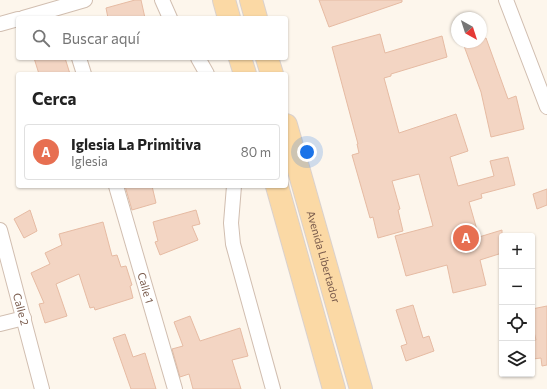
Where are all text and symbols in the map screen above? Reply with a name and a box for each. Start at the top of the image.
north arrow [451,12,487,48]
search box [16,16,288,60]
icon: search [30,27,52,49]
text: Buscar aquí [62,29,140,47]
text: Cerca [32,88,77,109]
text: Iglesia La Primitiva [71,135,201,153]
your location [297,142,317,162]
text: A [41,144,51,160]
text: 80 m [241,144,271,160]
text: Iglesia [71,153,108,169]
street label: Avenida Libertador [305,209,343,305]
pin: A [453,223,479,253]
map controls [499,233,535,377]
button: + [499,233,535,269]
button: − [499,269,535,305]
street label: Calle 1 [135,271,157,305]
street label: Calle 2 [11,292,32,327]
button: locate [499,305,535,341]
button: layers [499,341,535,377]

